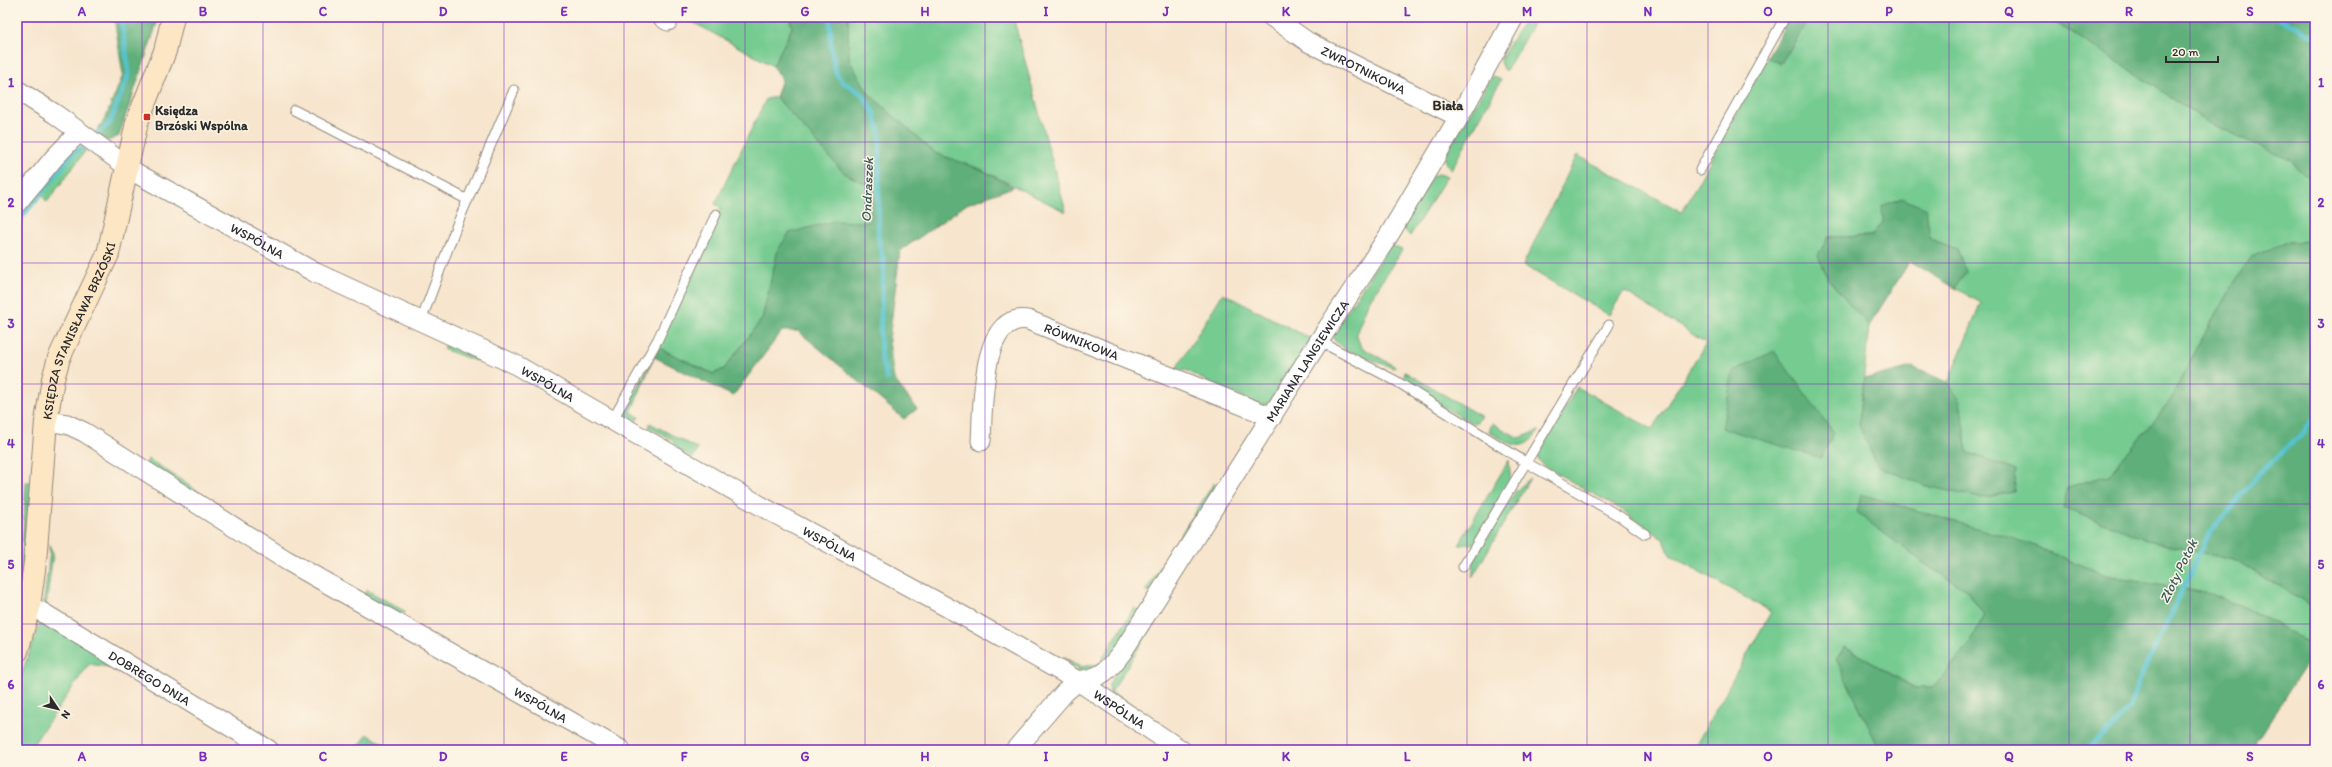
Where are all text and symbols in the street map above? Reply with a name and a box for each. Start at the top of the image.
text: A [77,4,87,19]
text: B [199,4,208,19]
text: C [319,4,328,19]
text: D [439,4,448,19]
text: E [560,4,568,19]
text: F [681,4,688,19]
text: G [801,4,810,19]
text: H [921,4,930,19]
text: I [1044,4,1049,19]
text: J [1162,4,1170,19]
text: K [1282,4,1291,19]
text: L [1404,4,1411,19]
text: M [1522,4,1532,19]
text: N [1644,4,1653,19]
text: O [1763,4,1773,19]
text: P [1885,4,1893,19]
text: Q [2004,4,2014,19]
text: R [2125,4,2133,19]
text: S [2246,4,2254,19]
scale bar [2166,38,2218,64]
street label: ZWROTNIKOWA [1319,43,1409,98]
text: 20 m [2172,45,2199,59]
text: 1 [8,75,14,90]
text: 1 [2318,75,2324,90]
district label: Biała [1433,97,1464,114]
place label: Księdza Brzóski Wspólna [155,103,248,134]
marker: Księdza Brzóski Wspólna [142,112,152,122]
water label: Ondraszek [858,157,877,223]
text: 2 [8,195,15,210]
text: 2 [2318,195,2325,210]
street label: WSPÓLNA [228,220,287,262]
street label: KSIĘDZA STANISŁAWA BRZÓSKI [39,240,118,421]
street label: MARIANA LANGIEWICZA [1263,297,1352,425]
text: 3 [7,316,15,331]
text: 3 [2317,316,2325,331]
street label: RÓWNIKOWA [1042,320,1122,364]
street label: WSPÓLNA [518,363,578,405]
text: 4 [7,436,15,451]
text: 4 [2317,436,2325,451]
street label: WSPÓLNA [800,523,860,565]
water label: Złoty Potok [2156,536,2201,606]
text: 5 [8,557,15,572]
text: 5 [2318,557,2325,572]
street label: DOBREGO DNIA [106,647,194,709]
text: 6 [8,677,15,692]
text: 6 [2318,677,2325,692]
street label: WSPÓLNA [511,684,571,726]
street label: WSPÓLNA [1091,687,1149,732]
north arrow [38,689,78,729]
text: N [58,708,73,721]
text: A [77,749,87,764]
text: B [199,749,208,764]
text: C [319,749,328,764]
text: D [439,749,448,764]
text: E [560,749,568,764]
text: F [681,749,688,764]
text: G [801,749,810,764]
text: H [921,749,930,764]
text: I [1044,749,1049,764]
text: J [1162,749,1170,764]
text: K [1282,749,1291,764]
text: L [1404,749,1411,764]
text: M [1522,749,1532,764]
text: N [1644,749,1653,764]
text: O [1763,749,1773,764]
text: P [1885,749,1893,764]
text: Q [2004,749,2014,764]
text: R [2125,749,2133,764]
text: S [2246,749,2254,764]

